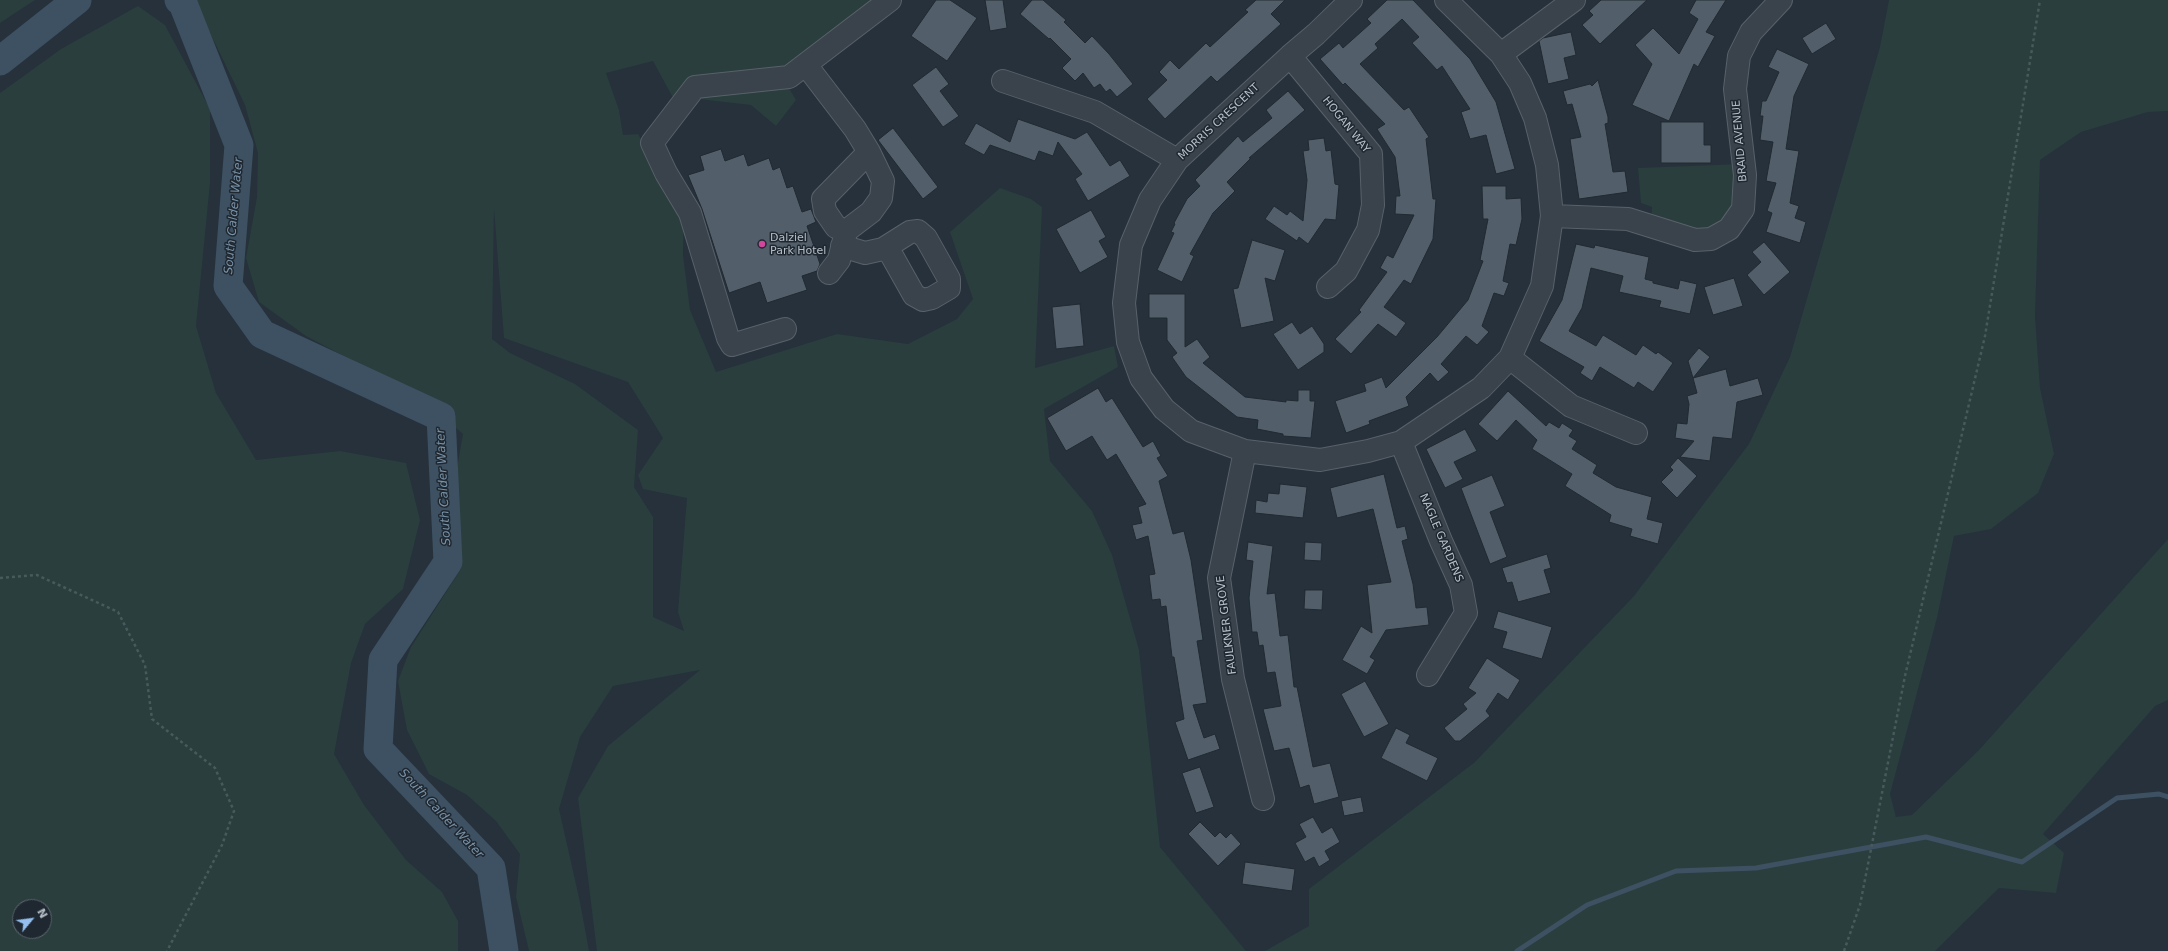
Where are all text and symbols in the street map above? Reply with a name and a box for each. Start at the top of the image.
street label: MORRIS CRESCENT [1176,81,1262,163]
street label: HOGAN WAY [1319,94,1373,156]
street label: BRAID AVENUE [1730,100,1750,182]
water label: South Calder Water [222,157,246,275]
place label: Dalziel Park Hotel [770,231,826,257]
marker: Dalziel Park Hotel [757,239,767,249]
water label: South Calder Water [434,428,454,546]
street label: NAGLE GARDENS [1416,492,1466,584]
street label: FAULKNER GROVE [1214,575,1240,675]
water label: South Calder Water [396,766,486,862]
north arrow [12,899,52,939]
text: N [34,906,50,921]

